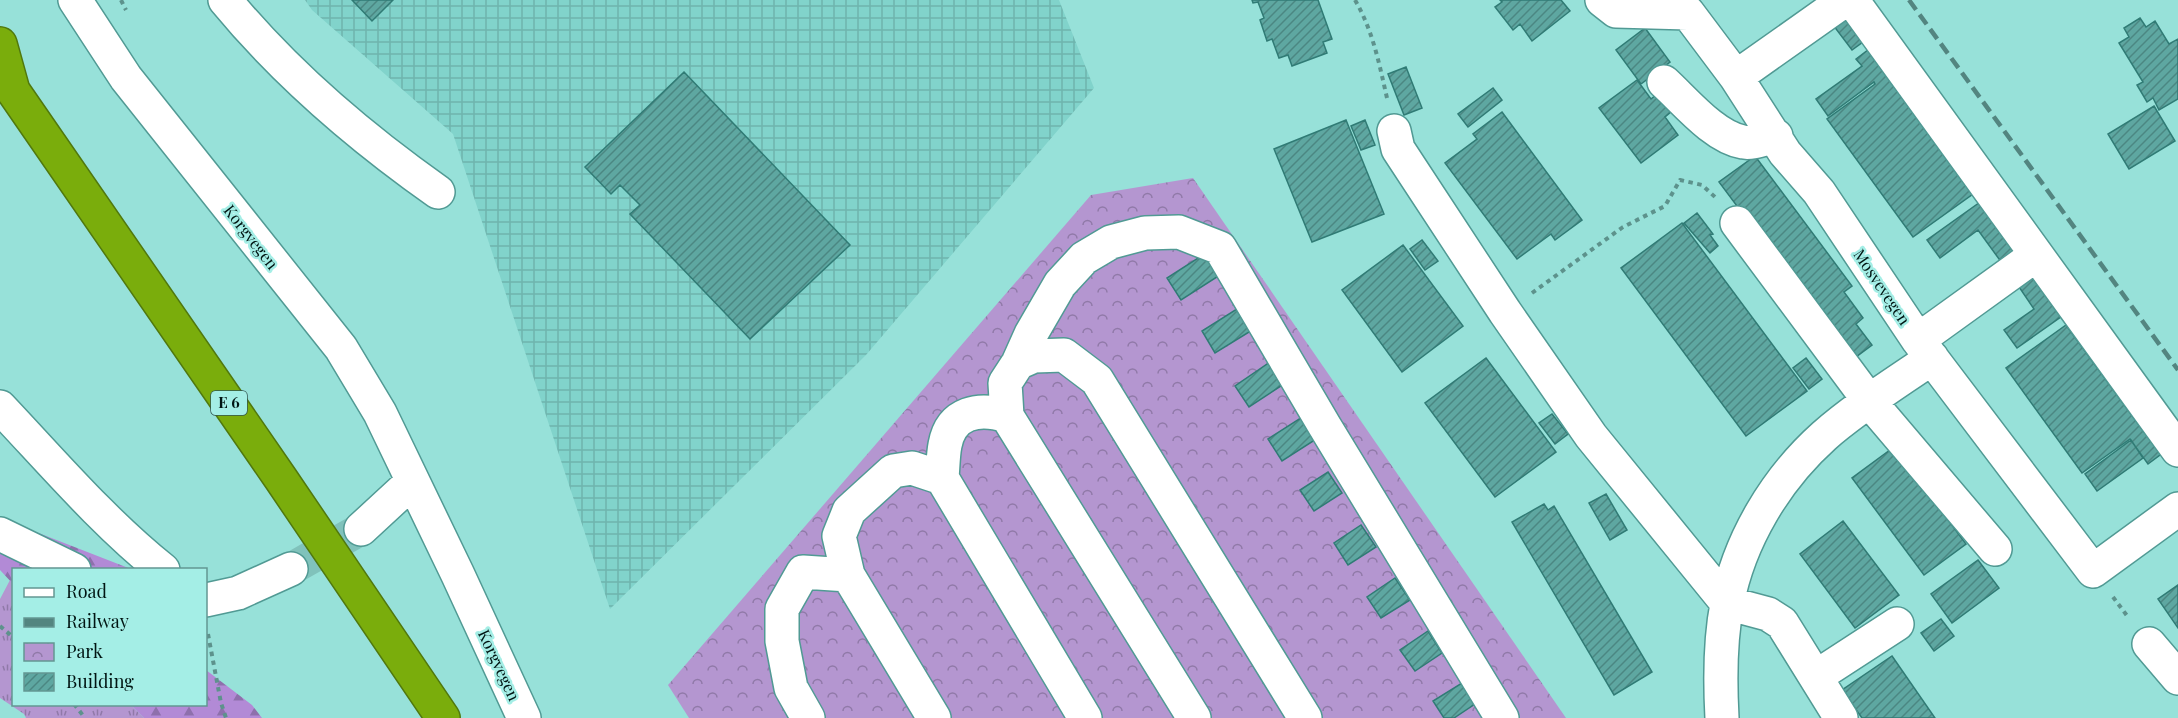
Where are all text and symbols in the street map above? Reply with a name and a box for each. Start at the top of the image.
street label: Korgvegen [220,200,283,274]
street label: Mosvevegen [1849,245,1916,329]
road number: E 6 [211,391,247,415]
legend [12,568,207,706]
text: Road [66,579,107,603]
text: Railway [66,609,129,633]
street label: Korgvegen [474,626,525,704]
text: Park [66,639,103,663]
text: Building [66,669,134,693]

